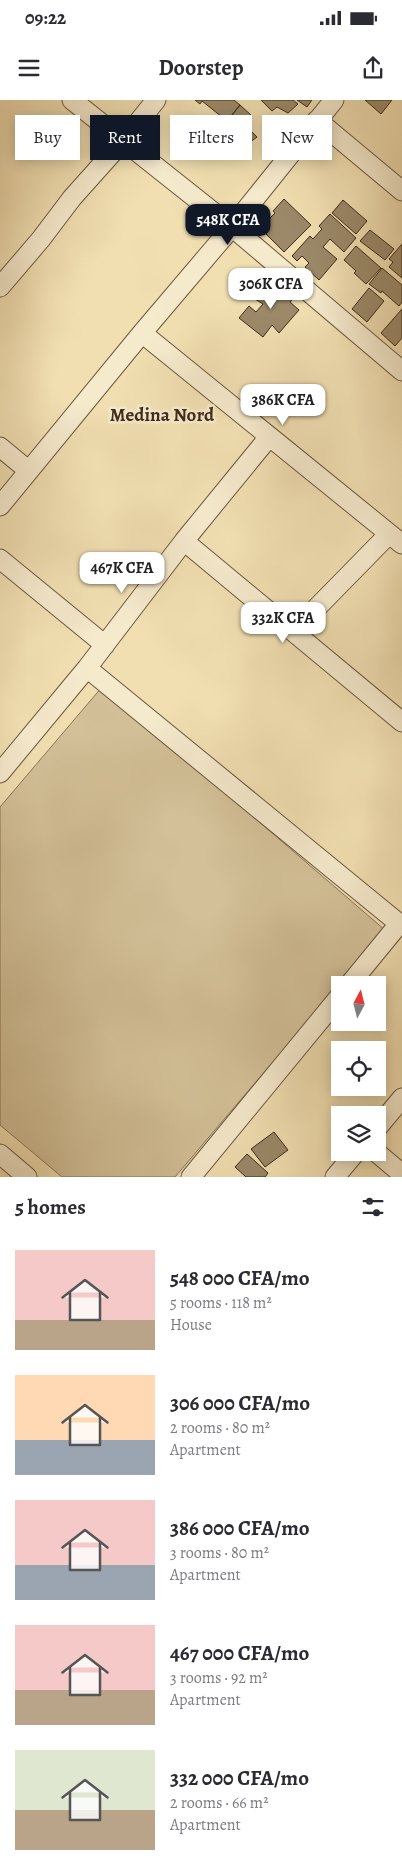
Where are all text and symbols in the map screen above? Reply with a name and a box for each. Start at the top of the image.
text: 09:22 [25,5,66,31]
text: Doorstep [158,53,244,83]
icon: menu [15,54,43,82]
icon: share [359,54,387,82]
chip: Buy [15,115,80,160]
chip: Rent [90,115,160,160]
chip: Filters [170,115,252,160]
chip: New [262,115,332,160]
pin: 548K CFA [176,204,280,246]
text: 548K CFA [196,209,260,231]
pin: 306K CFA [219,268,323,310]
text: 306K CFA [239,273,303,295]
pin: 386K CFA [231,384,335,426]
text: 386K CFA [251,389,315,411]
district label: Medina Nord [110,402,215,428]
pin: 467K CFA [70,552,174,594]
text: 467K CFA [91,557,153,579]
pin: 332K CFA [231,602,335,644]
text: 332K CFA [252,607,314,629]
north arrow [331,976,386,1031]
map controls [331,976,386,1161]
button: locate [331,1041,386,1096]
button: layers [331,1106,386,1161]
text: 5 homes [15,1193,86,1221]
icon: filters [359,1193,387,1221]
text: 548 000 CFA/mo [170,1264,310,1292]
icon: home [55,1270,115,1330]
text: 5 rooms · 118 m² [170,1292,272,1314]
text: House [170,1314,212,1336]
text: 306 000 CFA/mo [170,1389,310,1417]
icon: home [55,1395,115,1455]
text: 2 rooms · 80 m² [170,1417,270,1439]
text: Apartment [170,1439,241,1461]
text: 386 000 CFA/mo [170,1514,310,1542]
icon: home [55,1520,115,1580]
text: 3 rooms · 80 m² [170,1542,269,1564]
text: Apartment [170,1564,241,1586]
text: 467 000 CFA/mo [170,1639,309,1667]
icon: home [55,1645,115,1705]
text: 3 rooms · 92 m² [170,1667,268,1689]
text: Apartment [170,1689,241,1711]
text: 332 000 CFA/mo [170,1764,309,1792]
icon: home [55,1770,115,1830]
text: 2 rooms · 66 m² [170,1792,268,1814]
text: Apartment [170,1814,241,1836]

